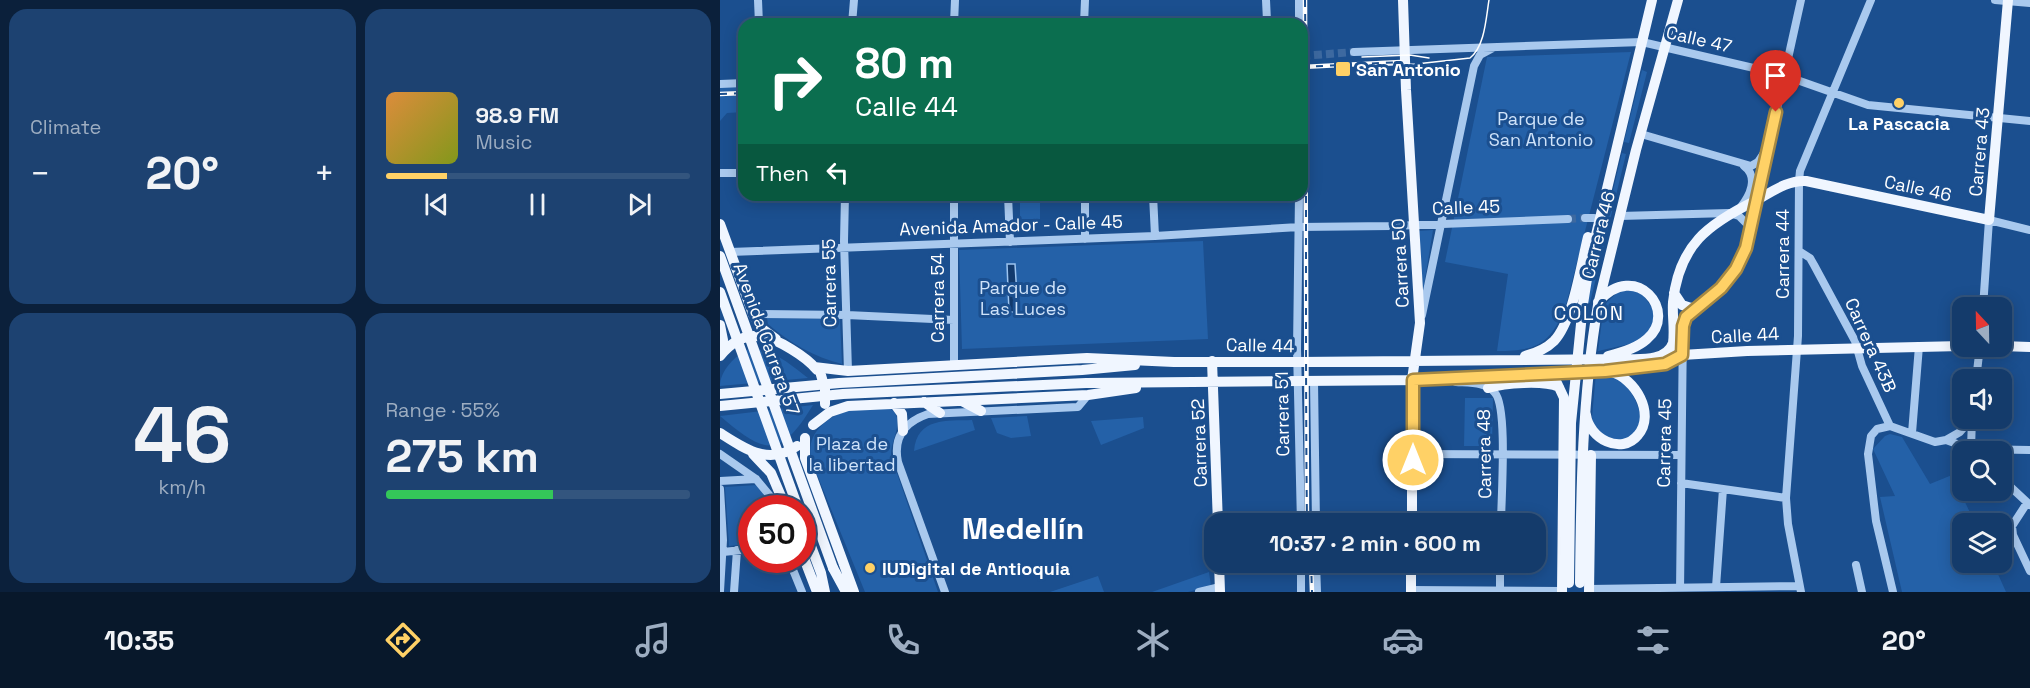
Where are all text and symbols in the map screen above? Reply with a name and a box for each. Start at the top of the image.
street label: Calle 47 [1664,20,1734,58]
text: 80 m [855,37,954,90]
icon: right [756,42,834,120]
pin [1750,50,1801,112]
place label: San Antonio [1356,58,1461,81]
icon: arrive [1759,59,1792,92]
marker: San Antonio [1334,60,1352,78]
text: Calle 44 [855,89,958,124]
marker: La Pascacia [1892,96,1906,110]
text: 98.9 FM [476,101,559,129]
street label: Carrera 43 [1964,106,1994,198]
park label: Parque de San Antonio [1489,107,1593,151]
place label: La Pascacia [1848,112,1950,135]
text: Climate [30,114,101,140]
text: Music [476,129,532,155]
text: 20° [145,145,219,202]
text: − [30,153,50,195]
text: + [314,153,335,195]
icon: left [821,156,854,189]
text: Then [756,159,809,187]
street label: Calle 46 [1882,170,1954,206]
icon: previous [420,188,453,221]
icon: pause [521,188,554,221]
icon: next [623,188,656,221]
street label: Carrera 46 [1576,189,1620,281]
street label: Calle 45 [1432,194,1500,220]
street label: Carrera 44 [1771,209,1794,299]
street label: Avenida Amador - Calle 45 [899,210,1123,240]
street label: Carrera 50 [1386,218,1414,308]
street label: Carrera 55 [817,238,841,328]
street label: Carrera 54 [926,253,949,343]
street label: Avenida Carrera 57 [729,259,805,419]
park label: Parque de Las Luces [979,276,1067,320]
street label: Carrera 43B [1840,294,1902,396]
north arrow [1952,297,2012,357]
map controls [1952,297,2012,573]
district label: COLÓN [1554,300,1624,326]
street label: Calle 44 [1710,322,1780,348]
street label: Calle 44 [1226,333,1294,357]
button: sound [1952,369,2012,429]
street label: Carrera 51 [1270,371,1294,457]
text: 46 [133,385,231,485]
text: Range · 55% [386,397,500,423]
street label: Carrera 52 [1186,398,1212,488]
street label: Carrera 45 [1652,398,1676,488]
street label: Carrera 48 [1472,409,1496,499]
text: 275 km [386,428,539,485]
position arrow [1381,428,1445,492]
park label: Plaza de la libertad [808,432,896,476]
button: search [1952,441,2012,501]
text: km/h [158,474,206,500]
speed limit sign: 50 [738,495,816,573]
district label: Medellín [962,509,1084,548]
button: layers [1952,513,2012,573]
text: 10:37 · 2 min · 600 m [1269,529,1481,557]
place label: IUDigital de Antioquia [882,557,1071,580]
marker: IUDigital de Antioquia [863,561,877,575]
icon: directions [382,619,424,661]
icon: music [632,619,674,661]
icon: phone [882,619,924,661]
icon: climate [1132,619,1174,661]
icon: car [1382,619,1424,661]
icon: filters [1632,619,1674,661]
text: 10:35 [104,623,174,658]
text: 20° [1882,623,1926,658]

